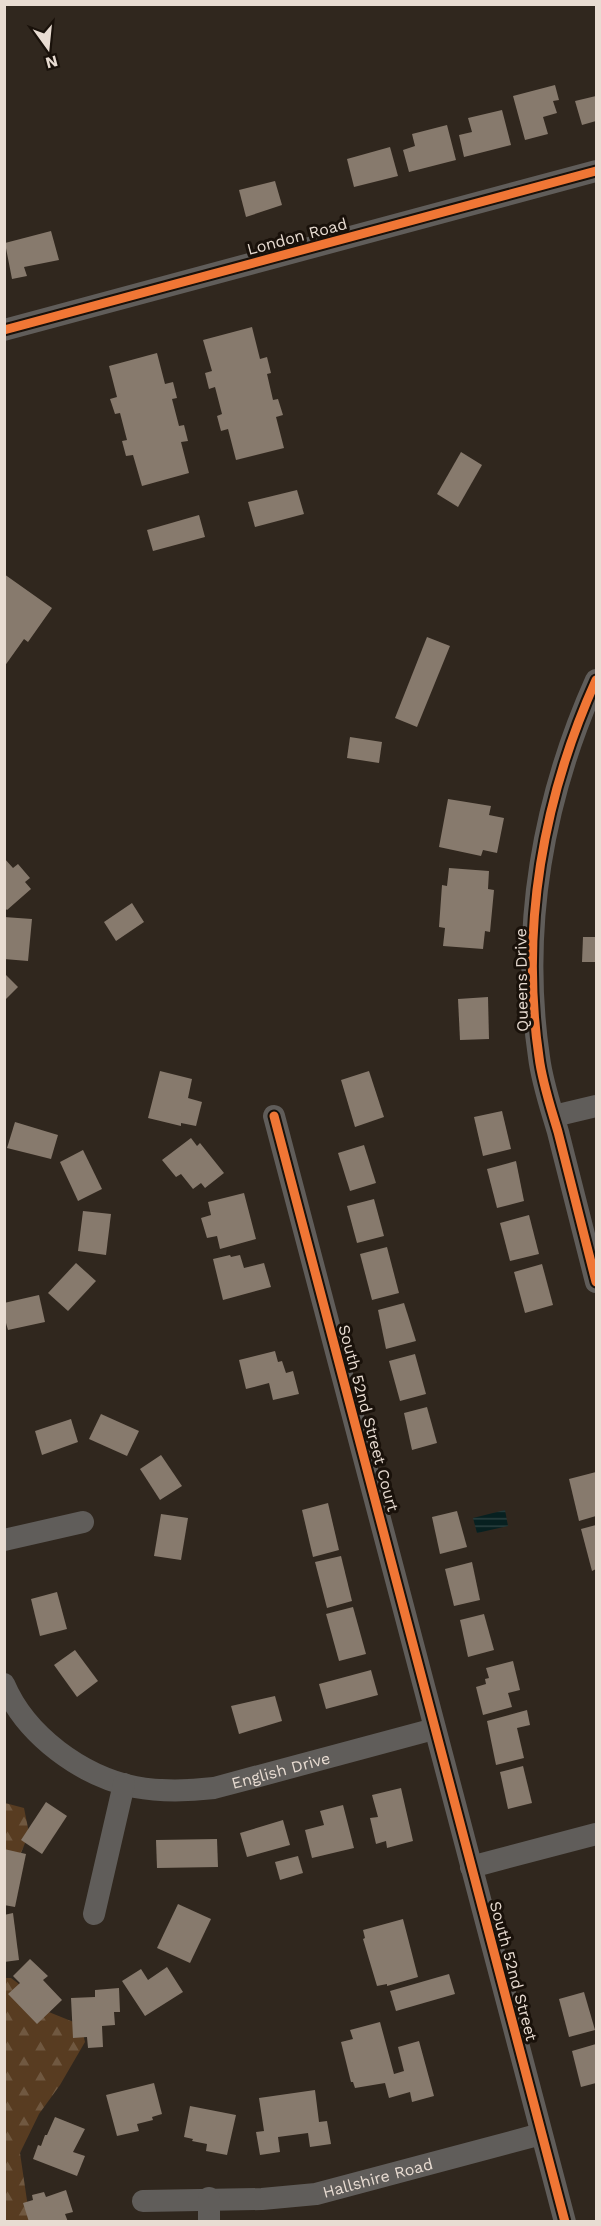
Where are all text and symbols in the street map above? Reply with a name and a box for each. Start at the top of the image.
north arrow [18,18,78,78]
text: N [44,51,60,73]
street label: London Road [245,214,349,259]
street label: Queens Drive [511,928,532,1032]
street label: South 52nd Street Court [334,1323,403,1514]
street label: English Drive [229,1748,332,1793]
street label: South 52nd Street [486,1899,541,2043]
street label: Hallshire Road [321,2154,435,2202]

